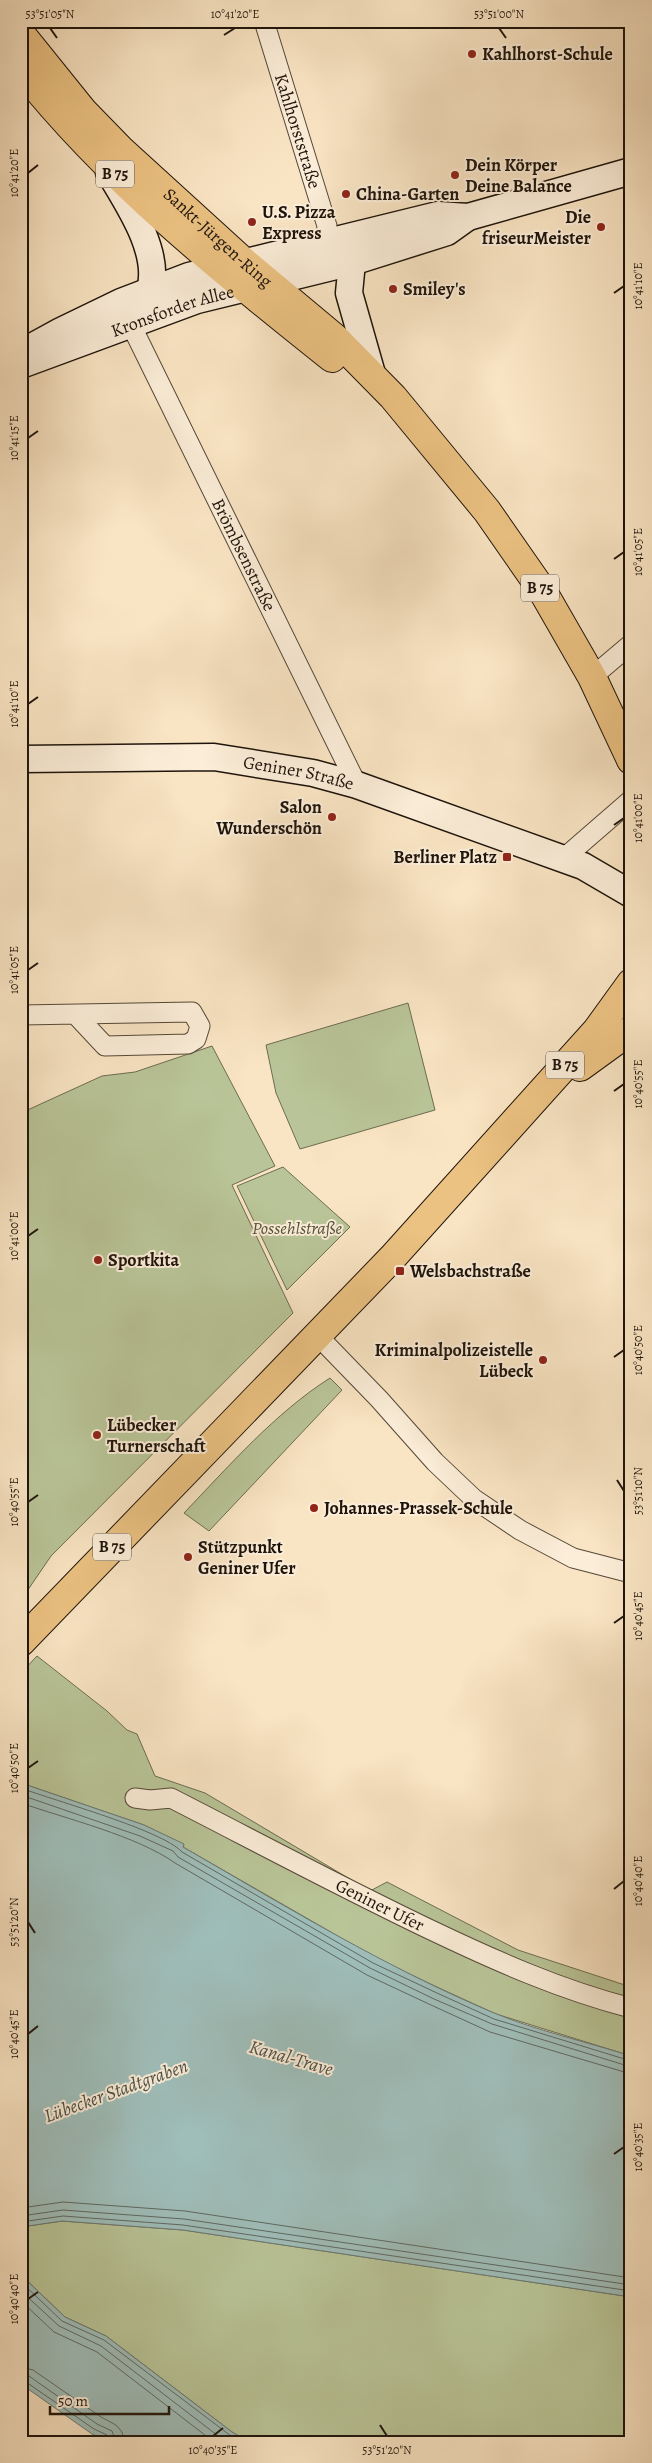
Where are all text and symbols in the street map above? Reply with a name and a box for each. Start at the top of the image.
text: 53°51'05"N [26,6,75,22]
text: 10°41'20"E [211,6,259,22]
text: 53°51'00"N [474,6,524,22]
place label: Kahlhorst-Schule [482,42,613,66]
marker: Kahlhorst-Schule [466,48,478,60]
street label: Kahlhorststraße [269,70,327,191]
text: 10°41'20"E [6,149,22,197]
place label: Dein Körper Deine Balance [465,153,572,198]
road number: B 75 [96,160,134,188]
marker: Dein Körper Deine Balance [449,169,461,181]
street label: Sankt-Jürgen-Ring [158,182,278,293]
place label: China-Garten [356,182,460,206]
marker: China-Garten [340,188,352,200]
place label: U.S. Pizza Express [262,200,336,245]
place label: Die friseurMeister [482,205,592,250]
marker: U.S. Pizza Express [246,216,258,228]
marker: Die friseurMeister [595,221,607,233]
text: 10°41'10"E [630,263,646,309]
place label: Smiley's [403,277,466,301]
street label: Kronsforder Allee [107,279,237,343]
marker: Smiley's [387,283,399,295]
text: 10°41'15"E [6,415,22,461]
street label: Brömbsenstraße [206,494,282,615]
text: 10°41'05"E [630,528,646,576]
road number: B 75 [521,574,559,602]
text: 10°41'10"E [6,681,22,727]
street label: Geniner Straße [241,750,357,796]
text: 10°41'00"E [630,793,646,843]
place label: Salon Wunderschön [215,795,322,840]
marker: Salon Wunderschön [326,811,338,823]
place label: Berliner Platz [393,845,497,869]
marker: Berliner Platz [501,851,513,863]
text: 10°41'05"E [6,946,22,994]
road number: B 75 [546,1052,584,1078]
text: 10°40'55"E [630,1059,646,1109]
text: 10°41'00"E [6,1211,22,1261]
park label: Possehlstraße [252,1216,342,1240]
place label: Sportkita [108,1248,180,1272]
marker: Sportkita [92,1254,104,1266]
place label: Welsbachstraße [409,1259,531,1283]
marker: Welsbachstraße [394,1265,406,1277]
text: 10°40'50"E [630,1325,646,1375]
place label: Kriminalpolizeistelle Lübeck [375,1338,534,1383]
marker: Kriminalpolizeistelle Lübeck [537,1354,549,1366]
place label: Lübecker Turnerschaft [107,1413,206,1458]
marker: Lübecker Turnerschaft [91,1429,103,1441]
text: 53°51'10"N [630,1467,646,1515]
text: 10°40'55"E [6,1477,22,1527]
place label: Johannes-Prassek-Schule [324,1496,513,1520]
marker: Johannes-Prassek-Schule [308,1502,320,1514]
road number: B 75 [93,1534,131,1560]
place label: Stützpunkt Geniner Ufer [198,1535,296,1580]
marker: Stützpunkt Geniner Ufer [182,1551,194,1563]
text: 10°40'45"E [630,1591,646,1641]
text: 10°40'50"E [6,1743,22,1793]
text: 10°40'40"E [630,1856,646,1906]
street label: Geniner Ufer [332,1873,428,1937]
text: 53°51'20"N [6,1897,22,1947]
text: 10°40'45"E [6,2009,22,2059]
water label: Kanal-Trave [246,2034,336,2082]
water label: Lübecker Stadtgraben [40,2053,192,2129]
text: 10°40'35"E [630,2123,646,2171]
text: 10°40'40"E [6,2274,22,2324]
scale bar [50,2383,169,2415]
text: 50 m [58,2391,88,2411]
text: 10°40'35"E [189,2442,237,2458]
text: 53°51'20"N [362,2442,412,2458]

